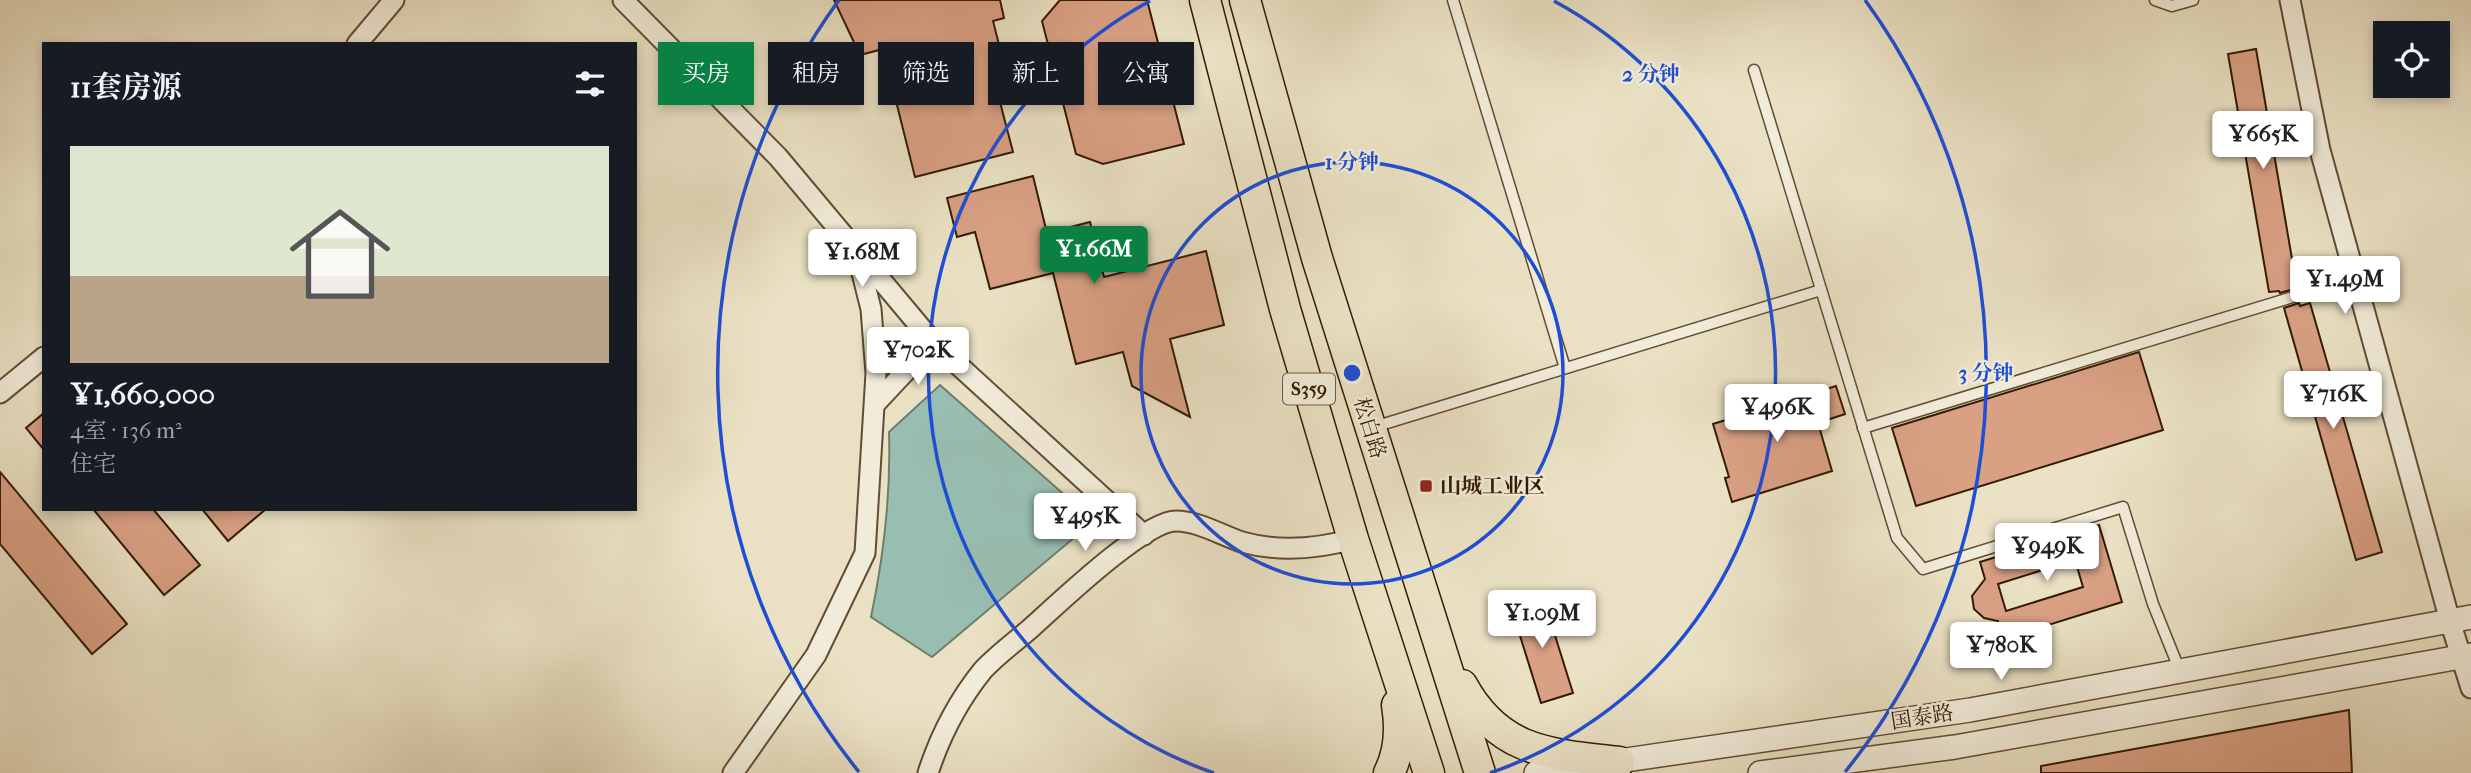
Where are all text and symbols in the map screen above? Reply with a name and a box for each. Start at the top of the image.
map controls [2373,21,2450,98]
button: locate [2373,21,2450,98]
chip: 买房 [658,42,754,105]
chip: 租房 [768,42,864,105]
chip: 筛选 [878,42,974,105]
chip: 新上 [988,42,1084,105]
chip: 公寓 [1098,42,1194,105]
text: 2 分钟 [1622,62,1680,86]
icon: filters [571,65,609,103]
text: 11套房源 [70,70,181,105]
pin: ¥665K [2214,111,2312,171]
text: ¥665K [2228,120,2298,147]
text: 1 分钟 [1325,150,1379,174]
icon: home [277,191,403,317]
pin: ¥1.66M [1037,226,1151,286]
pin: ¥1.68M [805,230,919,289]
text: ¥1.66M [1056,235,1132,262]
text: ¥1.68M [824,238,900,265]
pin: ¥1.49M [2288,256,2402,316]
text: ¥1.49M [2306,265,2384,292]
pin: ¥702K [869,328,967,387]
text: ¥702K [883,336,953,363]
centre of rings [1340,361,1364,385]
text: 3 分钟 [1958,361,2014,385]
pin: ¥716K [2284,372,2382,431]
road number: S359 [1283,374,1335,404]
text: ¥1,660,000 [70,377,215,412]
text: ¥716K [2300,380,2366,407]
pin: ¥496K [1728,384,1826,444]
text: ¥496K [1741,393,1813,420]
street label: 松白路 [1349,394,1391,462]
text: 4室 · 136 m² [70,417,182,444]
text: 住宅 [70,450,116,477]
place label: 山城工业区 [1440,474,1545,498]
marker: 山城工业区 [1418,478,1434,494]
pin: ¥495K [1036,494,1134,553]
text: ¥495K [1050,502,1120,529]
pin: ¥949K [1998,524,2096,583]
text: ¥949K [2011,532,2083,559]
pin: ¥1.09M [1485,590,1599,650]
text: ¥1.09M [1504,599,1580,626]
pin: ¥780K [1952,622,2050,682]
text: ¥780K [1966,631,2036,658]
street label: 国泰路 [1889,700,1955,734]

